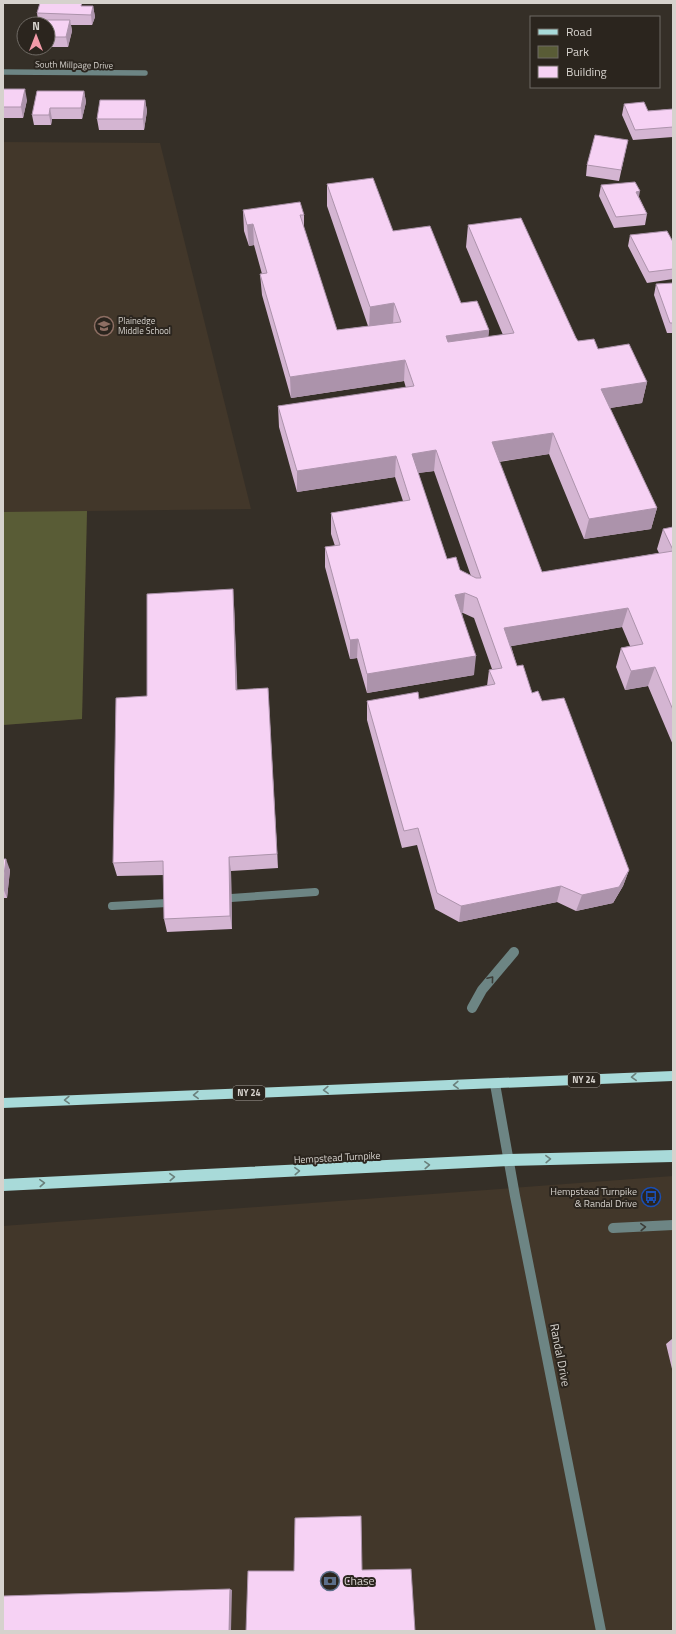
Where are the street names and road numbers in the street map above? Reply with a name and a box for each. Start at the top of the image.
street label: South Millpage Drive [35,57,114,72]
road number: NY 24 [568,1073,600,1087]
road number: NY 24 [233,1086,265,1100]
street label: Hempstead Turnpike [293,1148,381,1167]
street label: Randal Drive [545,1322,576,1388]

